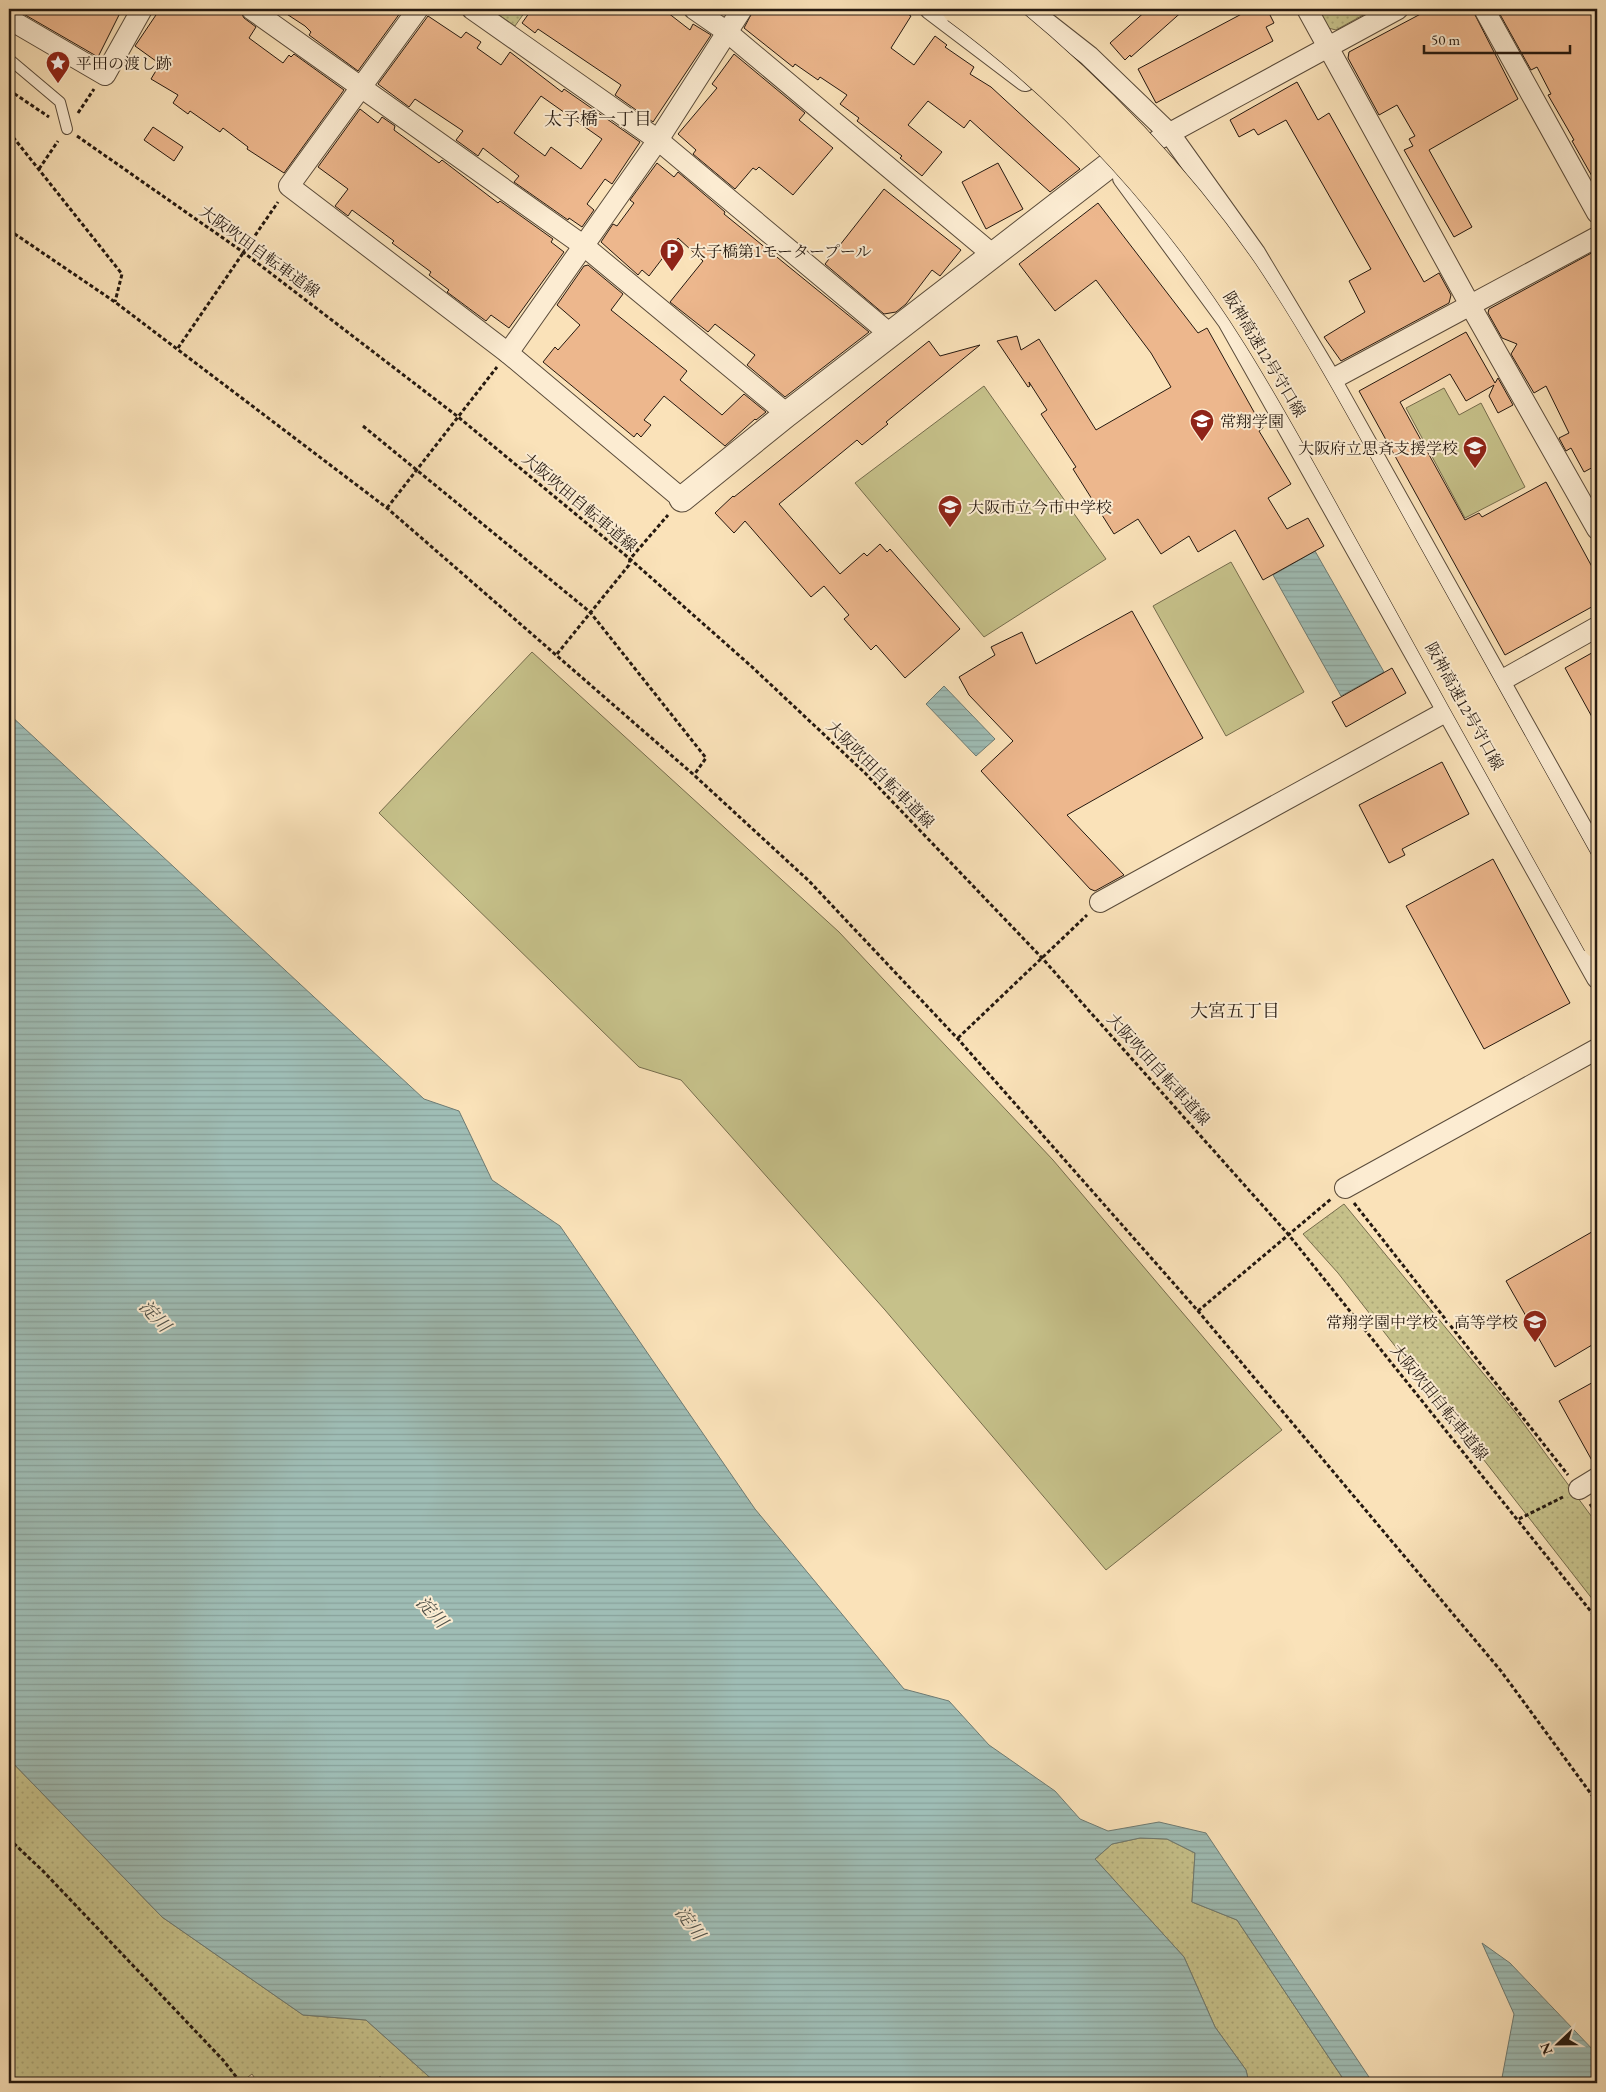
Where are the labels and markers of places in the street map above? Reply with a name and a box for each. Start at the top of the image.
place icon: 平田の渡し跡 [45,50,71,84]
place label: 平田の渡し跡 [76,53,172,74]
parking icon: 太子橋第1モータープール [659,238,685,272]
place label: 太子橋第1モータープール [690,241,871,262]
school or university icon: 常翔学園 [1189,408,1215,442]
place label: 常翔学園 [1220,411,1284,432]
school or university icon: 大阪府立思斉支援学校 [1462,435,1488,469]
place label: 大阪府立思斉支援学校 [1298,438,1458,459]
school or university icon: 大阪市立今市中学校 [937,494,963,528]
place label: 大阪市立今市中学校 [968,497,1112,518]
school or university icon: 常翔学園中学校・高等学校 [1522,1309,1548,1343]
place label: 常翔学園中学校・高等学校 [1326,1312,1518,1333]

